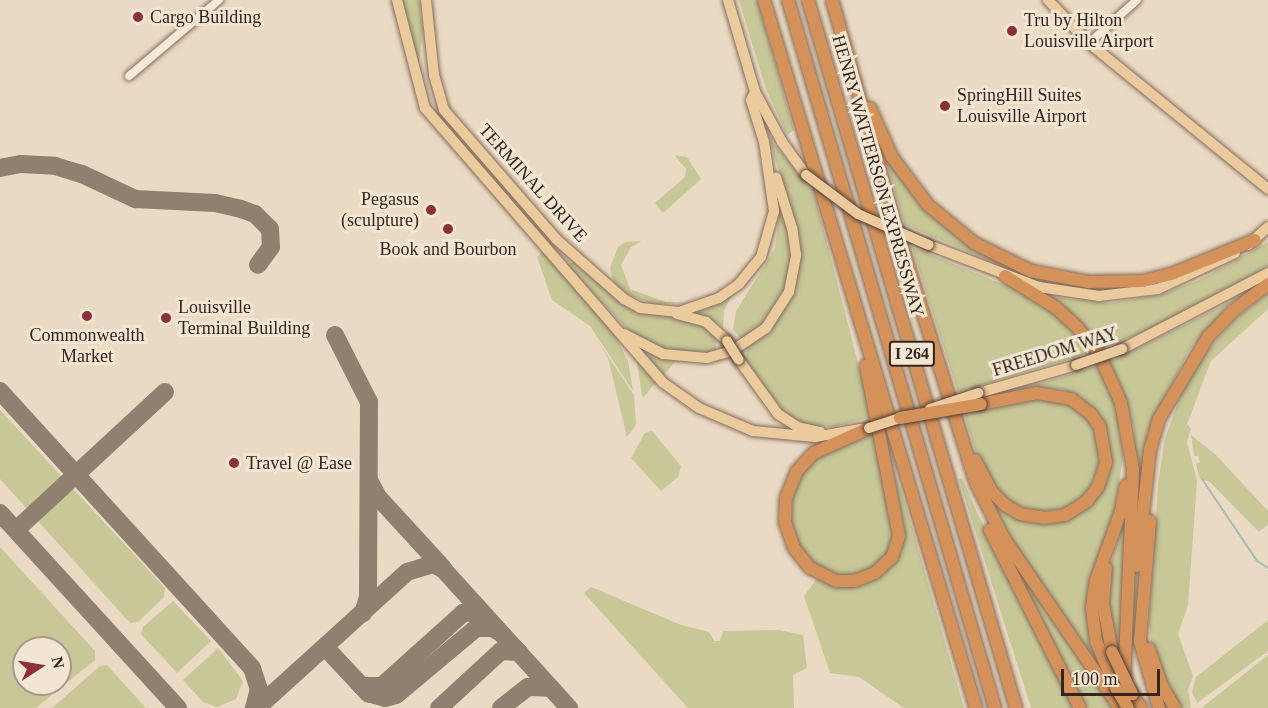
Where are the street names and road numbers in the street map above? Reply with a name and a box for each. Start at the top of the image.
street label: HENRY WATTERSON EXPRESSWAY [827,32,929,320]
street label: TERMINAL DRIVE [474,119,592,247]
street label: FREEDOM WAY [990,323,1120,381]
road number: I 264 [888,341,936,367]

